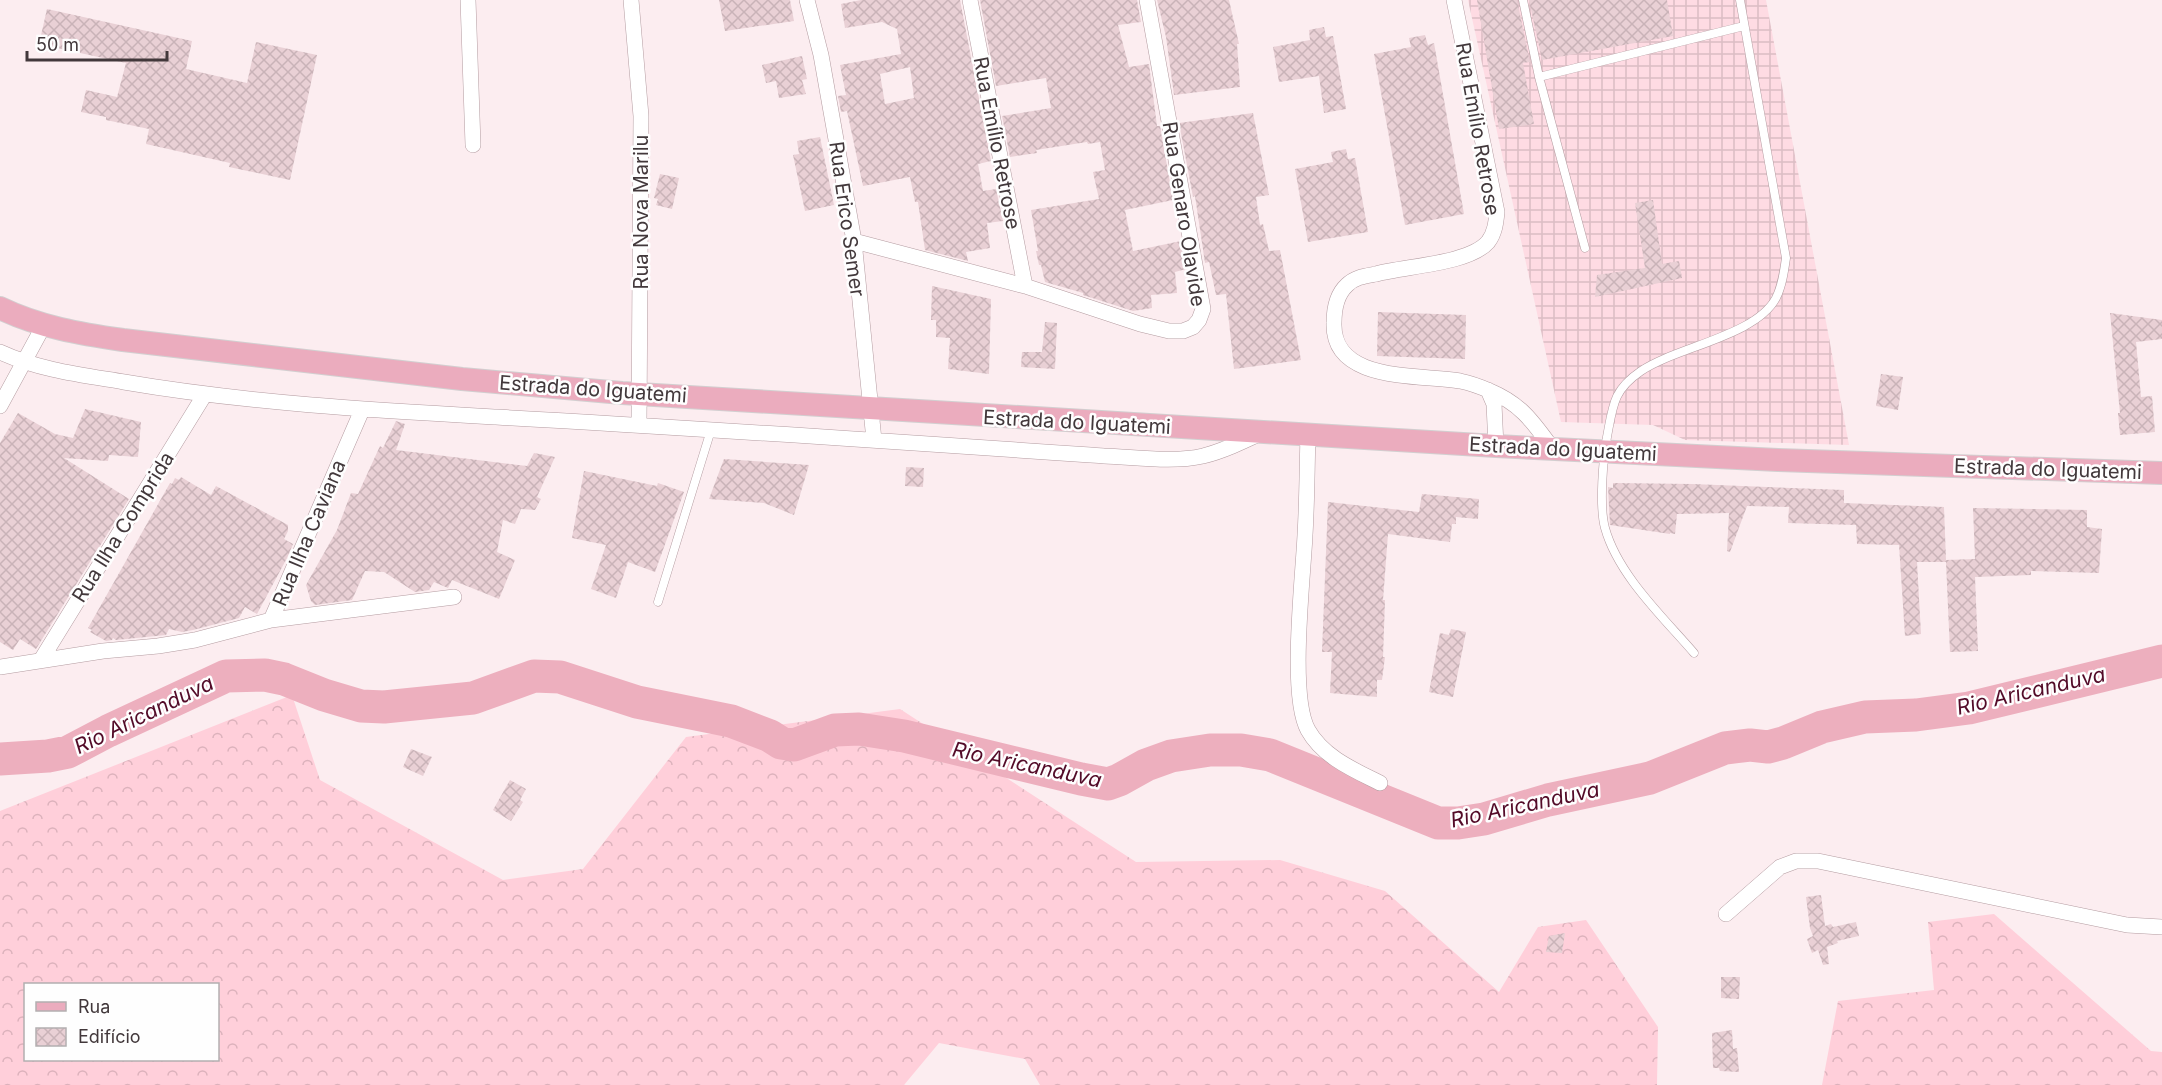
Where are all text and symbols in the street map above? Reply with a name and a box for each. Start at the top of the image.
scale bar [27,24,166,62]
text: 50 m [36,34,79,55]
street label: Rua Emílio Retrose [1451,41,1505,217]
street label: Rua Emílio Retrose [968,55,1026,231]
street label: Rua Genaro Olavide [1158,120,1210,308]
street label: Rua Nova Marilu [629,135,653,289]
street label: Rua Erico Semer [824,140,870,299]
street label: Estrada do Iguatemi [498,370,688,408]
street label: Estrada do Iguatemi [983,405,1171,439]
street label: Estrada do Iguatemi [1469,432,1657,466]
street label: Rua Ilha Comprida [67,447,179,607]
street label: Estrada do Iguatemi [1954,454,2142,484]
street label: Rua Ilha Caviana [267,456,351,610]
water label: Rio Aricanduva [1954,661,2108,720]
water label: Rio Aricanduva [70,670,218,759]
water label: Rio Aricanduva [950,736,1104,793]
water label: Rio Aricanduva [1448,776,1602,833]
legend [24,983,219,1061]
text: Rua [78,996,110,1017]
text: Edifício [78,1026,141,1047]

